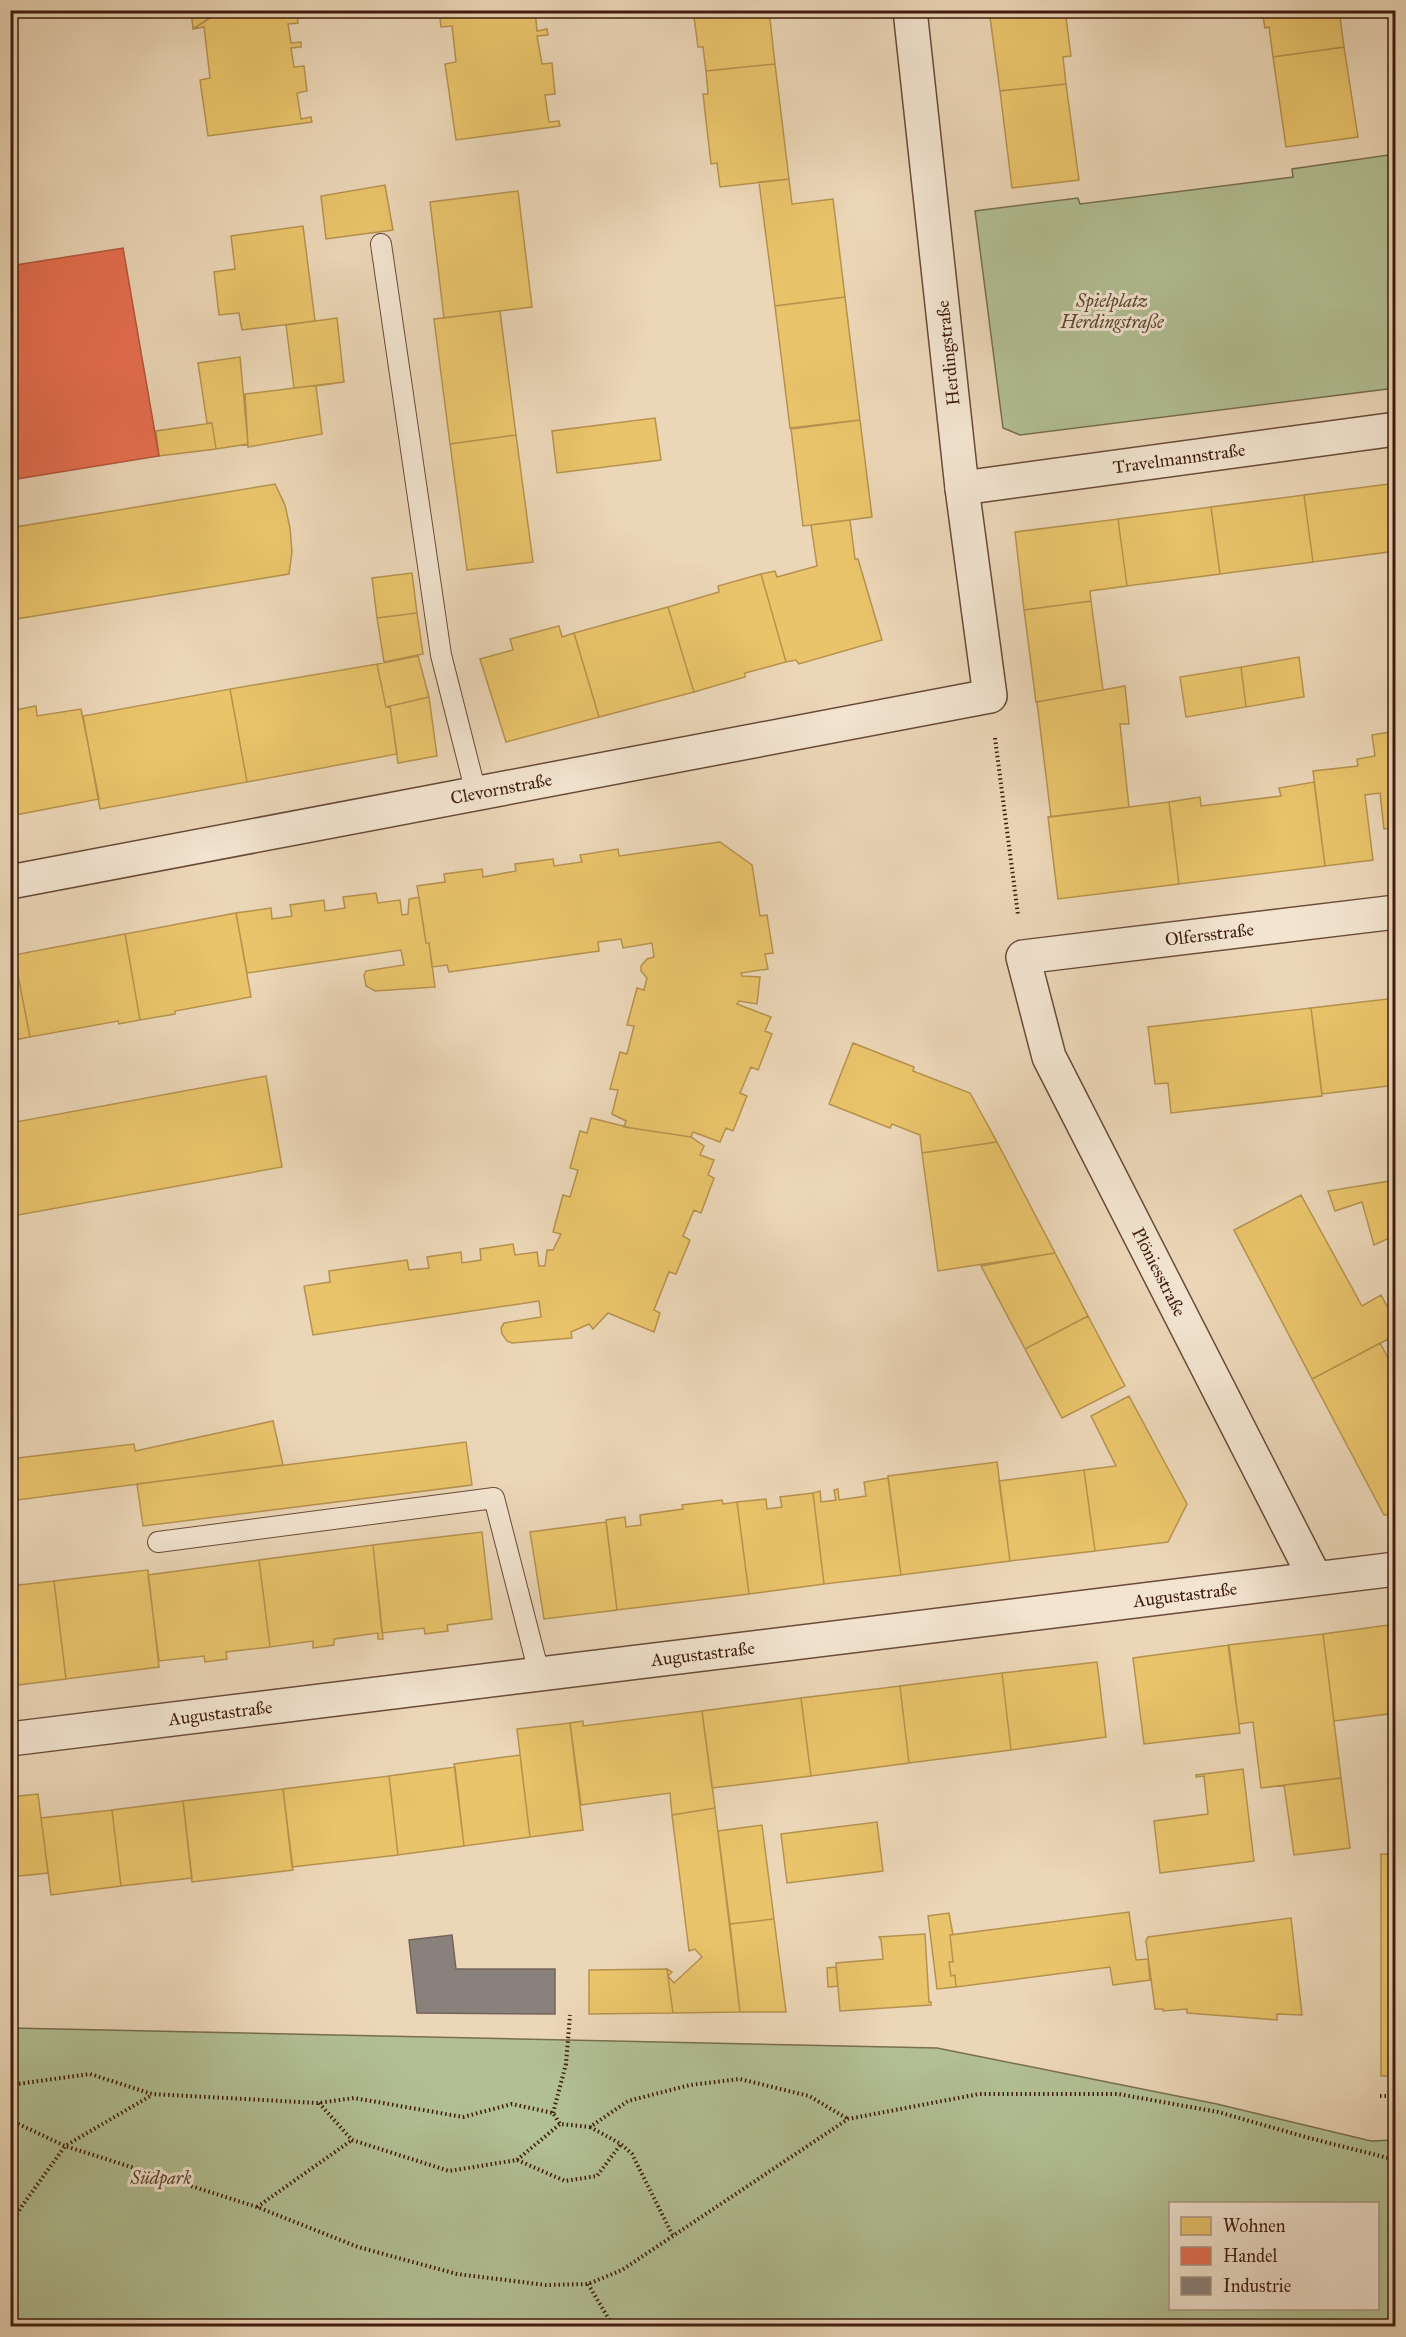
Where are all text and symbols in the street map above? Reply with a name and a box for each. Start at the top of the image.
park label: Spielplatz Herdingstraße [1059,290,1165,333]
street label: Herdingstraße [932,299,965,407]
street label: Travelmannstraße [1111,439,1247,478]
street label: Clevornstraße [449,768,554,809]
street label: Olfersstraße [1164,918,1255,951]
street label: Plöniesstraße [1127,1224,1191,1320]
street label: Augustastraße [1131,1578,1238,1612]
street label: Augustastraße [649,1637,756,1671]
street label: Augustastraße [166,1696,274,1731]
park label: Südpark [130,2167,191,2190]
legend [1169,2202,1379,2310]
text: Wohnen [1223,2215,1286,2237]
text: Handel [1223,2245,1277,2267]
text: Industrie [1223,2275,1291,2297]

